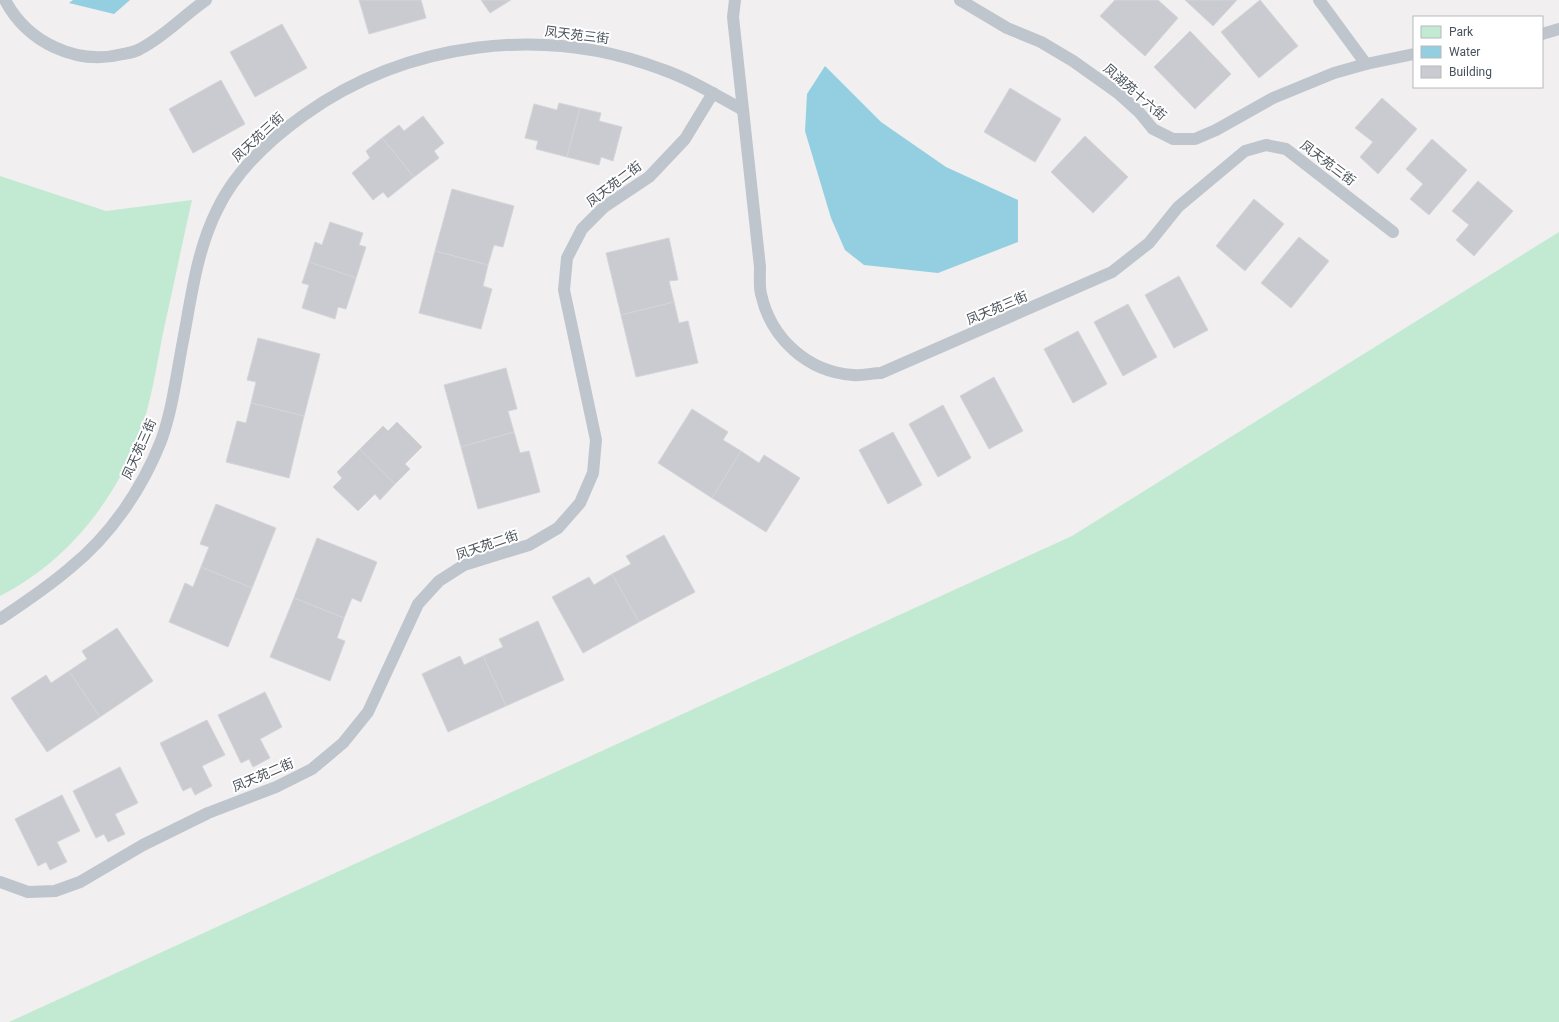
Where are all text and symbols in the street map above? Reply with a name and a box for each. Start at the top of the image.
legend [1413,16,1543,88]
street label: 凤天苑三街 [544,24,610,46]
text: Park [1449,25,1474,39]
text: Water [1449,45,1480,59]
street label: 凤湖苑十六街 [1101,61,1169,123]
text: Building [1449,65,1492,79]
street label: 凤天苑三街 [229,109,287,165]
street label: 凤天苑三街 [1298,137,1358,189]
street label: 凤天苑二街 [584,158,644,210]
street label: 凤天苑三街 [964,288,1030,328]
street label: 凤天苑三街 [119,416,159,482]
street label: 凤天苑二街 [454,527,520,563]
street label: 凤天苑二街 [230,755,296,795]

